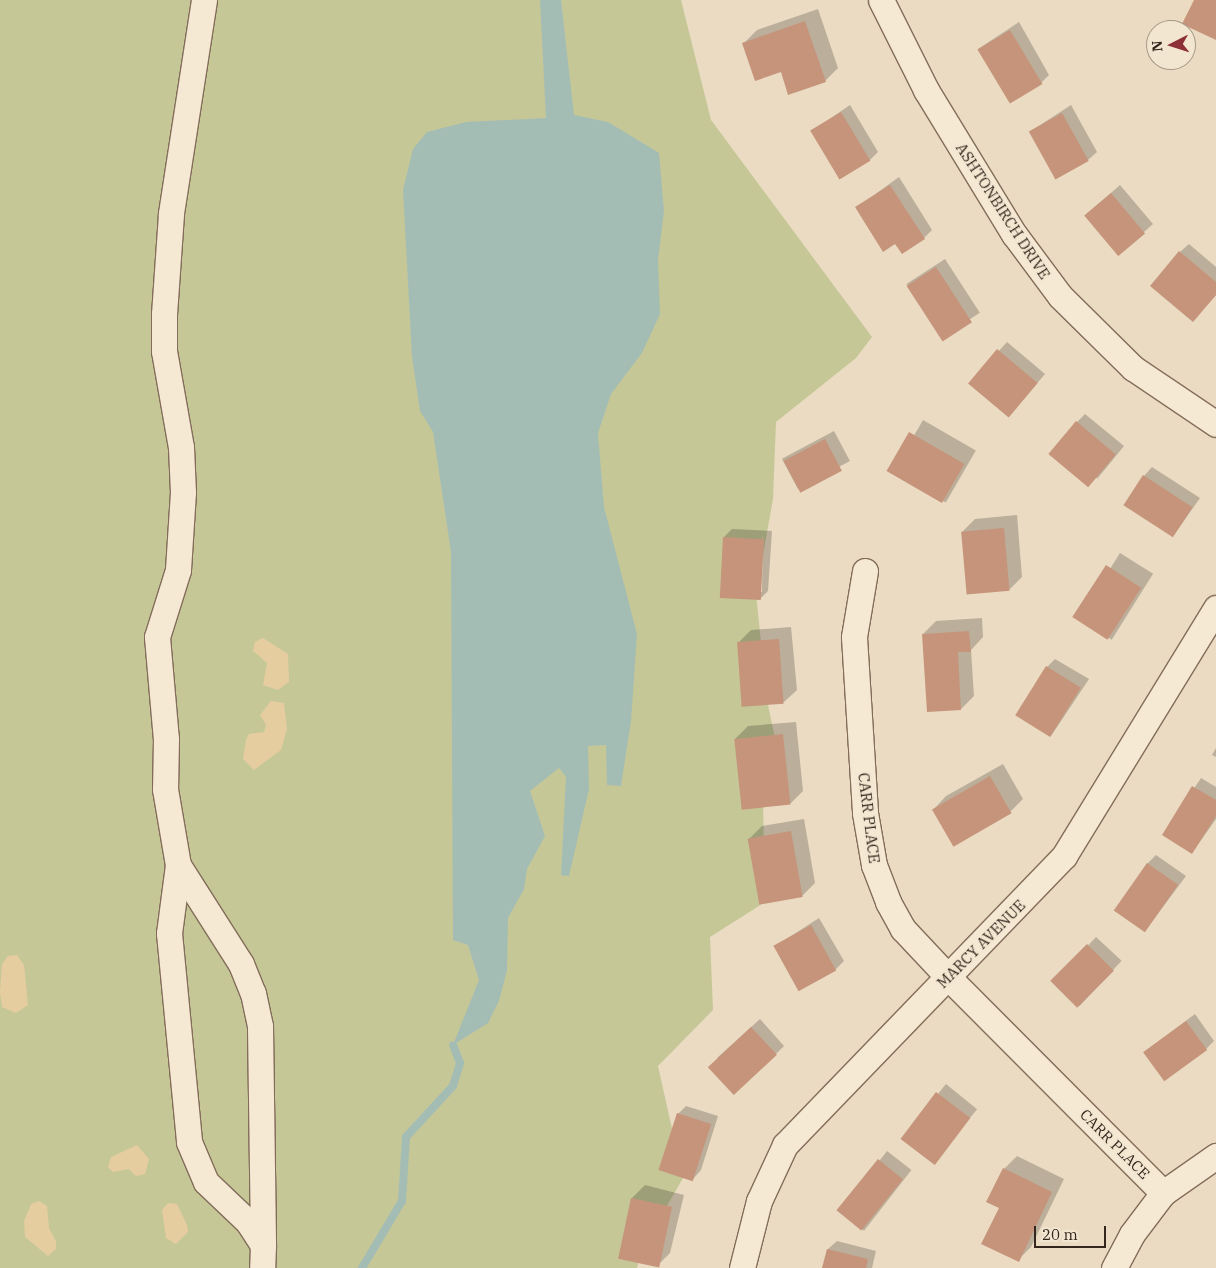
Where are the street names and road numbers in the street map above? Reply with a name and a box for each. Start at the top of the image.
street label: ASHTONBIRCH DRIVE [952,140,1054,282]
street label: CARR PLACE [855,772,883,864]
street label: MARCY AVENUE [933,896,1029,992]
street label: CARR PLACE [1076,1105,1154,1183]

